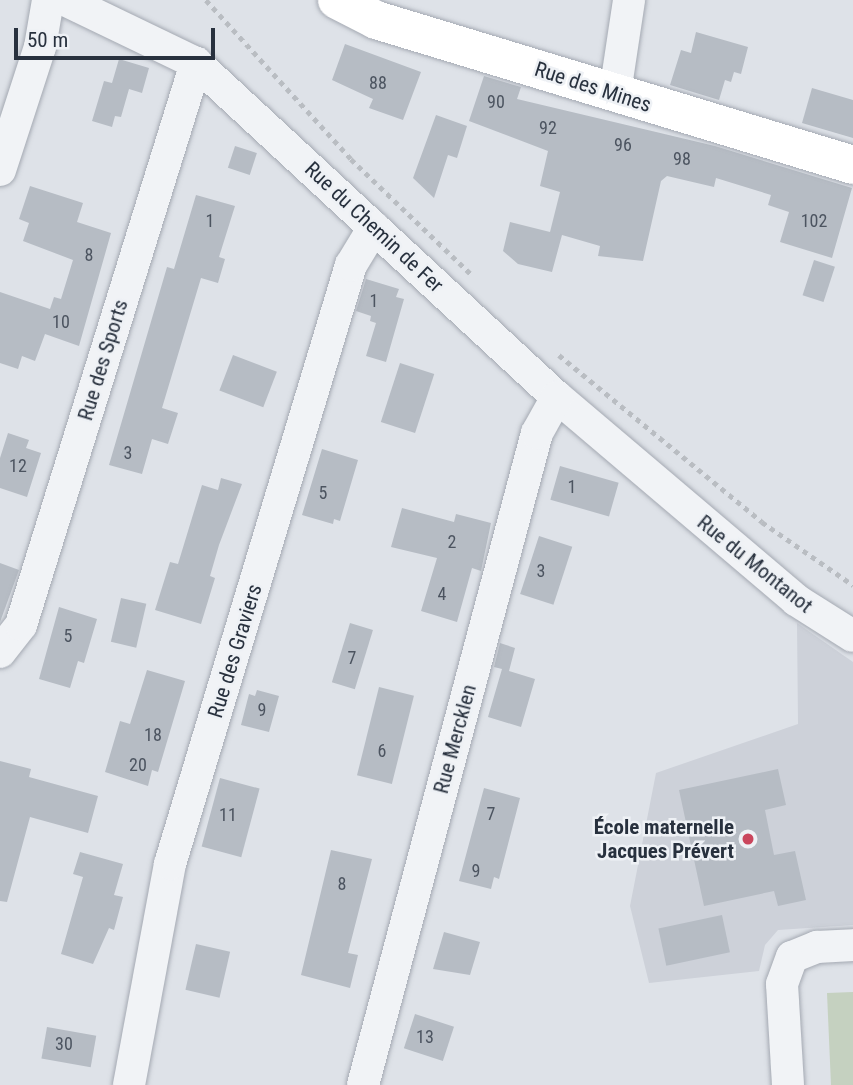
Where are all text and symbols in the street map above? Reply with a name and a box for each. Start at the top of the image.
scale bar [18,14,219,58]
text: 50 m [27,28,68,52]
street label: Rue des Mines [532,56,654,118]
house number: 88 [369,72,387,94]
house number: 90 [487,91,505,113]
house number: 92 [539,117,557,139]
house number: 96 [614,134,632,156]
house number: 98 [673,148,691,170]
street label: Rue du Chemin de Fer [300,156,448,298]
house number: 1 [206,210,214,232]
house number: 102 [801,210,827,232]
house number: 8 [85,244,93,266]
house number: 1 [370,290,378,312]
street label: Rue des Sports [73,296,133,424]
house number: 10 [52,311,70,333]
house number: 3 [124,442,132,464]
house number: 12 [9,455,27,477]
house number: 1 [568,476,576,498]
house number: 5 [319,482,327,504]
street label: Rue du Montanot [692,510,818,618]
house number: 2 [448,531,456,553]
house number: 3 [537,560,545,582]
street label: Rue des Graviers [203,581,267,721]
house number: 4 [438,583,446,605]
house number: 5 [64,625,72,647]
house number: 7 [348,647,356,669]
street label: Rue Mercklen [428,682,482,796]
house number: 9 [258,699,266,721]
house number: 18 [144,724,162,746]
house number: 6 [378,740,386,762]
house number: 20 [129,754,147,776]
house number: 7 [487,803,495,825]
house number: 11 [219,804,237,826]
place label: École maternelle Jacques Prévert [594,814,734,864]
marker: École maternelle Jacques Prévert [740,831,756,847]
house number: 9 [472,860,480,882]
house number: 8 [338,873,346,895]
house number: 13 [416,1026,434,1048]
house number: 30 [55,1033,73,1055]

